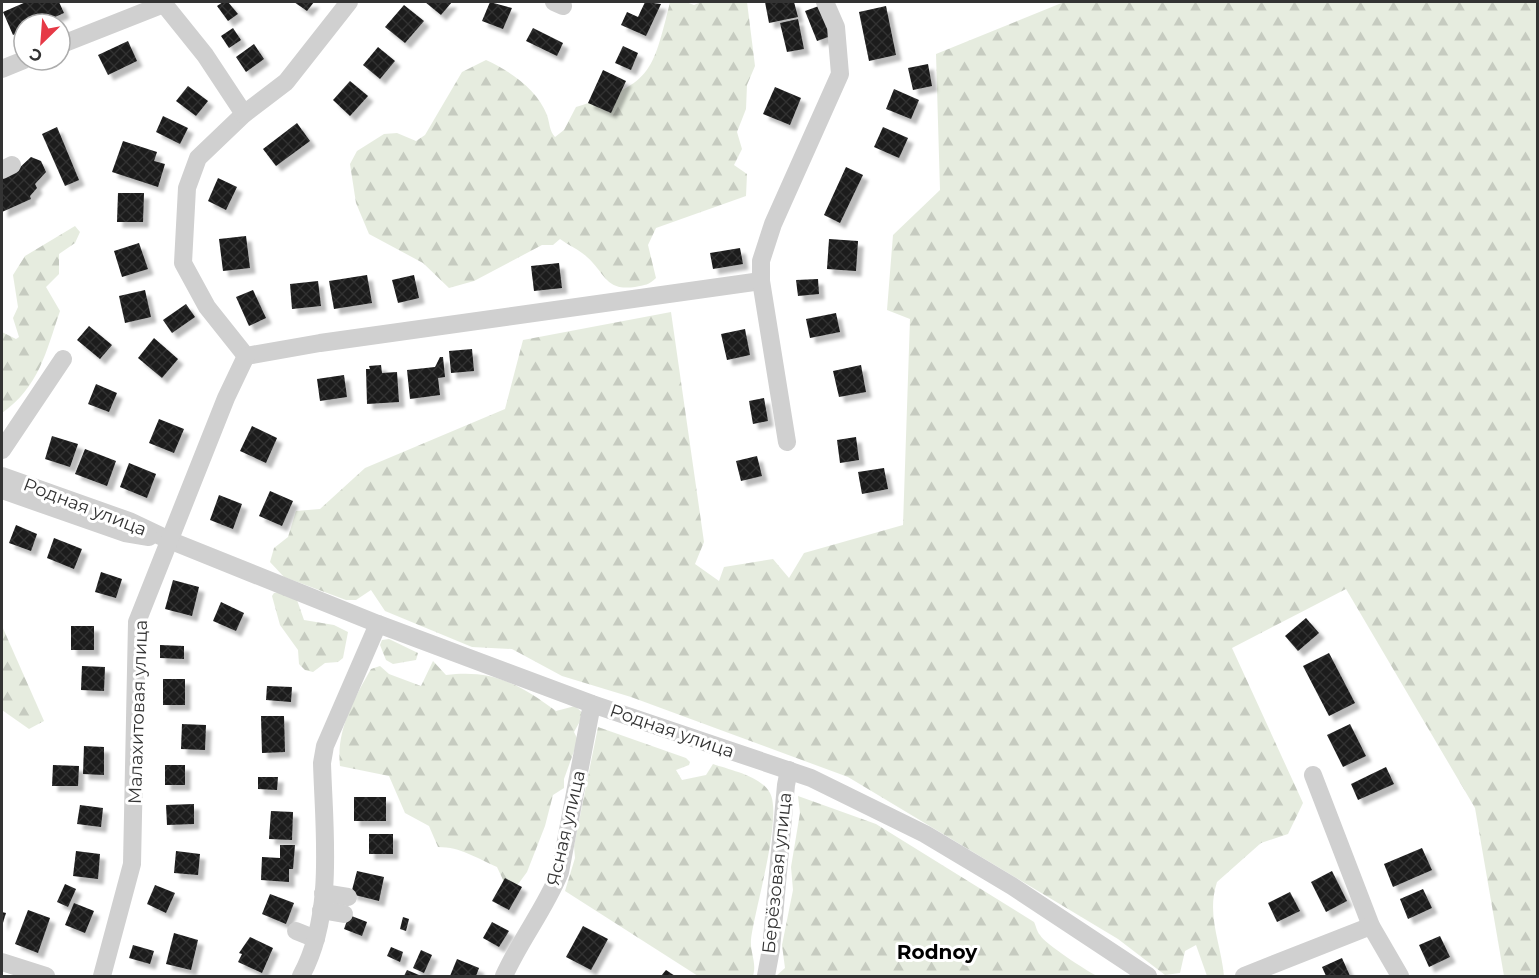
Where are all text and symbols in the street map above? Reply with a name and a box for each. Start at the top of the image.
north arrow [12,12,72,72]
text: С [26,44,45,66]
street label: Родная улица [20,473,150,541]
street label: Малахитовая улица [124,620,152,804]
street label: Родная улица [607,699,737,763]
street label: Ясная улица [542,768,590,888]
street label: Берёзовая улица [758,791,796,955]
district label: Rodnoy [897,940,978,964]

